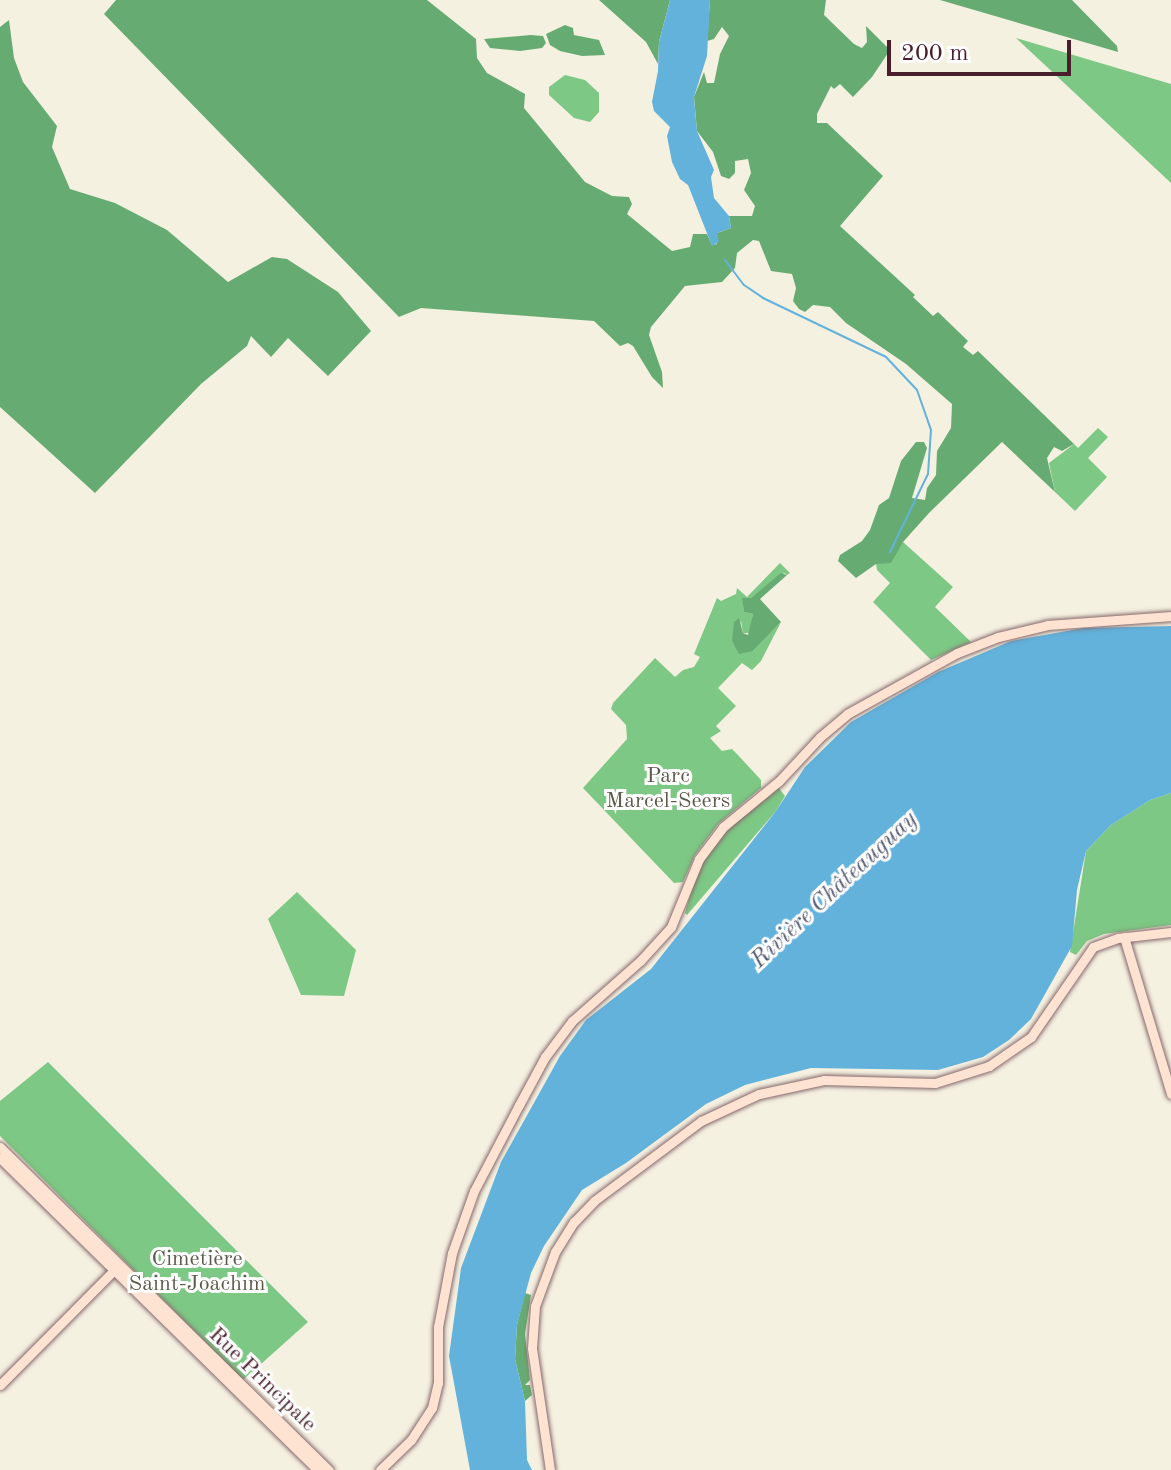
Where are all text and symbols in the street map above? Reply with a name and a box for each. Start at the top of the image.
scale bar [891,24,1075,74]
text: 200 m [901,42,969,66]
park label: Parc Marcel-Seers [606,763,730,814]
water label: Rivière Châteauguay [746,806,924,976]
park label: Cimetière Saint-Joachim [129,1246,265,1298]
street label: Rue Principale [203,1322,321,1438]

